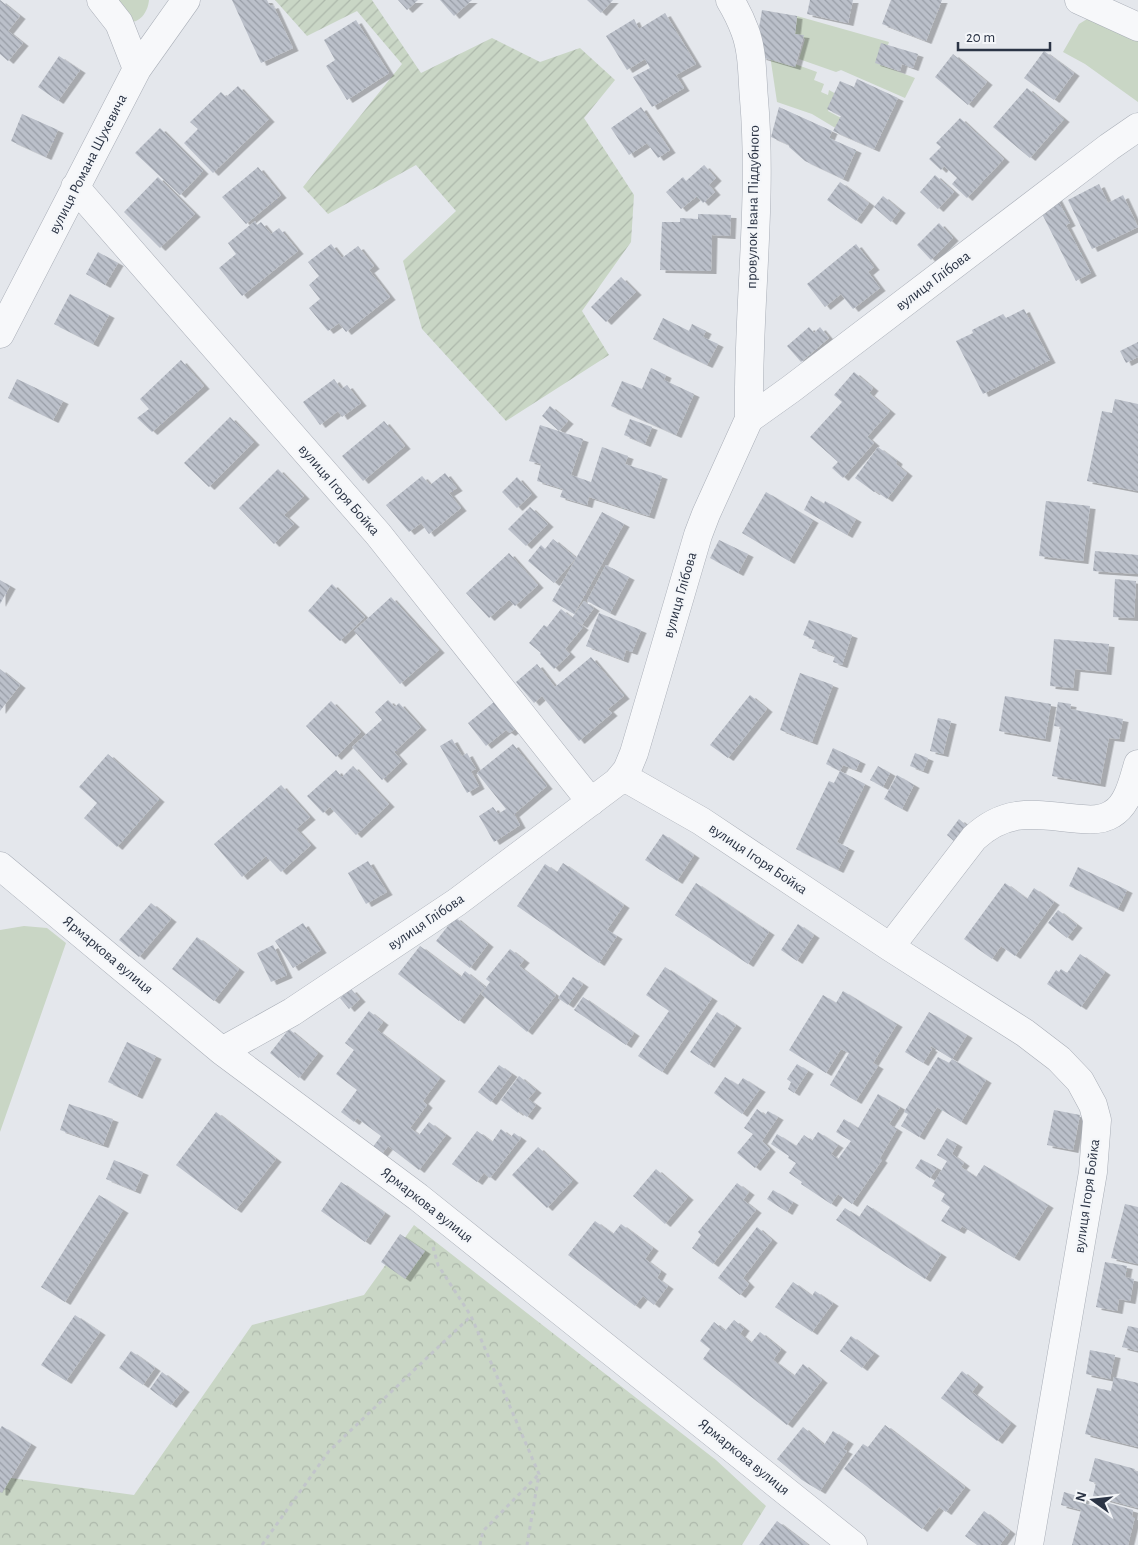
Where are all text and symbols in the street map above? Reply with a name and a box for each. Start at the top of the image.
scale bar [958,20,1050,52]
text: 20 m [966,30,995,45]
street label: вулиця Романа Шухевича [46,92,130,236]
street label: провулок Івана Піддубного [744,125,762,289]
street label: вулиця Глібова [893,248,973,314]
street label: вулиця Ігоря Бойка [296,442,383,538]
street label: вулиця Глібова [661,550,699,640]
street label: вулиця Ігоря Бойка [706,821,810,897]
street label: вулиця Глібова [385,891,467,953]
street label: Ярмаркова вулиця [60,913,156,997]
street label: вулиця Ігоря Бойка [1072,1138,1102,1254]
street label: Ярмаркова вулиця [378,1165,476,1245]
street label: Ярмаркова вулиця [696,1416,792,1498]
north arrow [1068,1475,1118,1525]
text: N [1073,1490,1089,1503]

